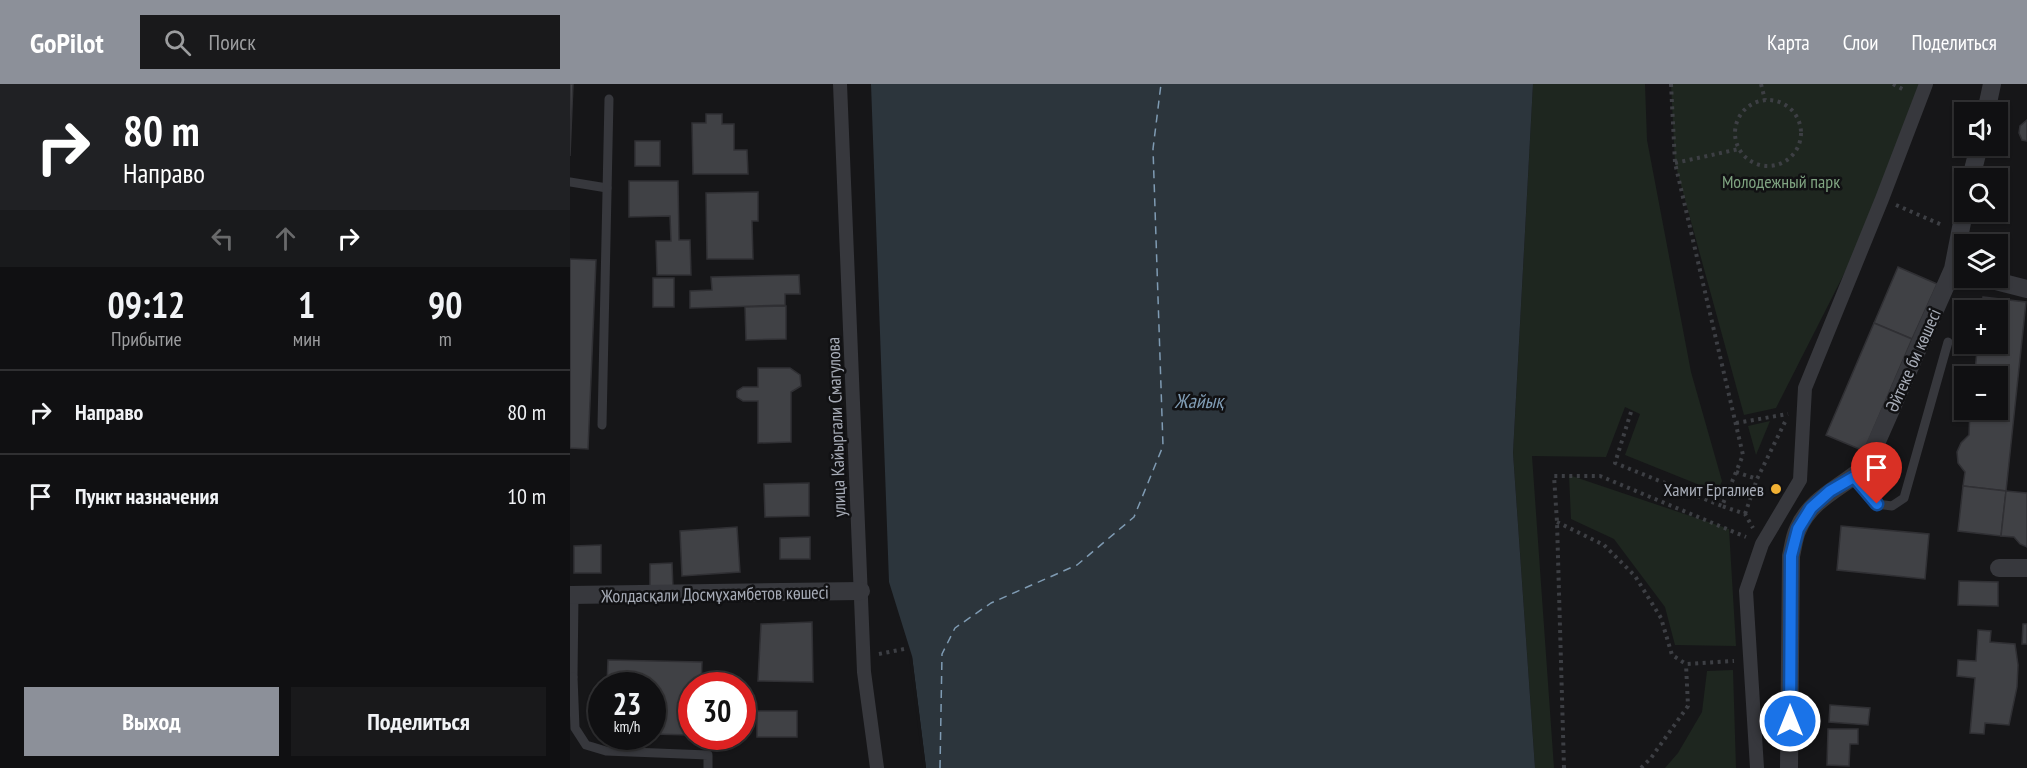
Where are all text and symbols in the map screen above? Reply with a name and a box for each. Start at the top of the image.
search box [140,15,560,69]
text: GoPilot [30,24,104,61]
icon: search [161,26,194,59]
text: Поиск [209,28,256,56]
text: Карта [1767,29,1810,56]
text: Слои [1843,29,1878,56]
text: Поделиться [1911,29,1997,56]
map controls [1954,102,2008,420]
button: sound [1954,102,2008,156]
text: 80 m [123,103,200,158]
icon: right [24,108,102,186]
text: Направо [123,156,205,190]
button: search [1954,168,2008,222]
park label: Молодежный парк [1722,170,1840,193]
icon: left [206,222,239,255]
icon: ahead [269,222,302,255]
icon: right [332,222,365,255]
button: layers [1954,234,2008,288]
text: 09:12 [107,281,185,328]
text: 1 [298,281,315,328]
text: 90 [428,281,463,328]
button: + [1954,300,2008,354]
street label: Әйтеке би көшесі [1880,305,1946,415]
text: Прибытие [111,326,182,352]
text: мин [293,326,321,352]
text: m [439,326,452,352]
street label: улица Кайыргали Смагулова [821,337,851,517]
button: − [1954,366,2008,420]
water label: Жайық [1174,388,1225,414]
icon: right [24,396,57,429]
text: Направо [75,398,143,426]
text: 80 m [507,398,546,426]
pin [1851,442,1902,504]
icon: arrive [1860,451,1893,484]
place label: Хамит Ергалиев [1663,478,1764,501]
icon: arrive [24,480,57,513]
text: Пункт назначения [75,482,219,510]
text: 10 m [507,482,546,510]
marker: Хамит Ергалиев [1769,482,1783,496]
street label: Жолдасқали Досмұхамбетов көшесі [600,581,829,608]
speed limit sign: 30 [678,672,756,750]
text: 23 [613,684,641,723]
button: Выход [24,687,279,756]
button: Поделиться [291,687,546,756]
position arrow [1758,689,1822,753]
text: km/h [614,717,640,736]

